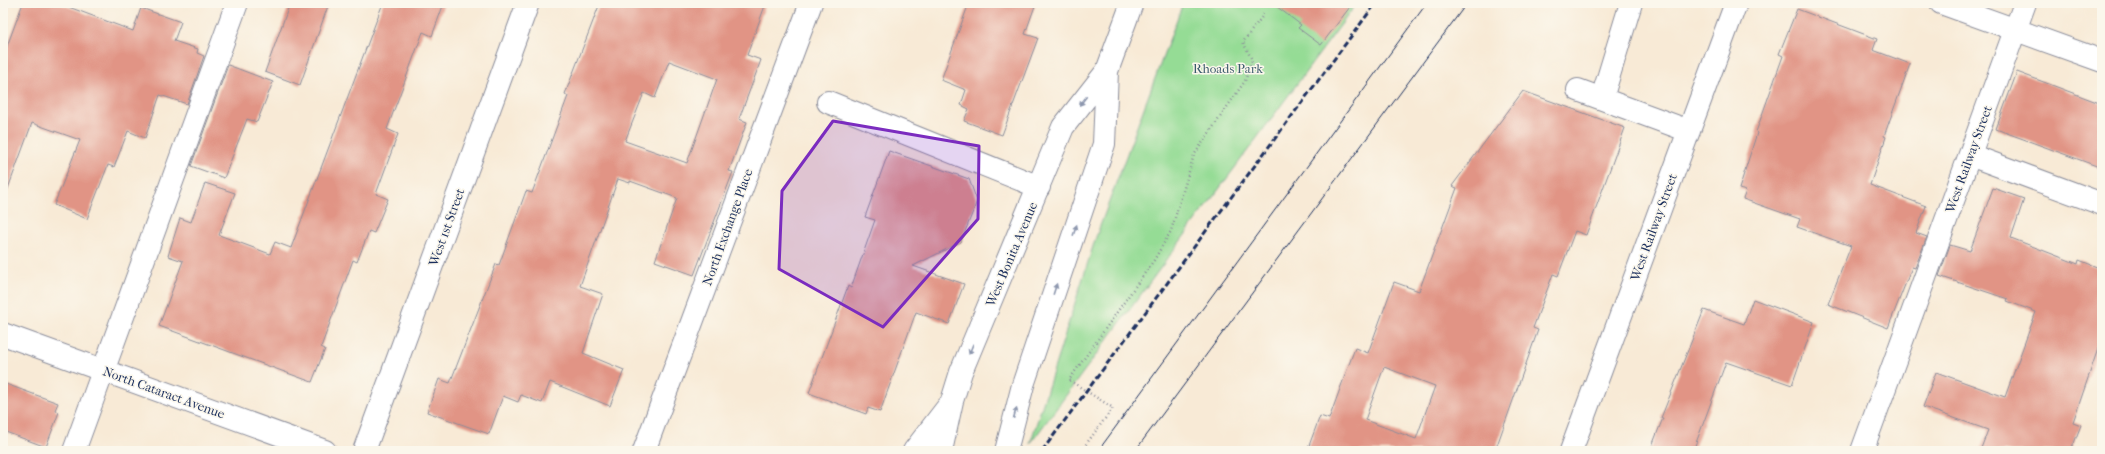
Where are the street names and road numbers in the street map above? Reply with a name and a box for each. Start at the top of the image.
street label: West Railway Street [1942,103,1995,216]
street label: North Exchange Place [699,166,756,288]
street label: West Railway Street [1627,171,1680,284]
street label: West 1st Street [425,186,468,269]
street label: West Bonita Avenue [982,199,1041,310]
street label: North Cataract Avenue [101,363,227,422]

